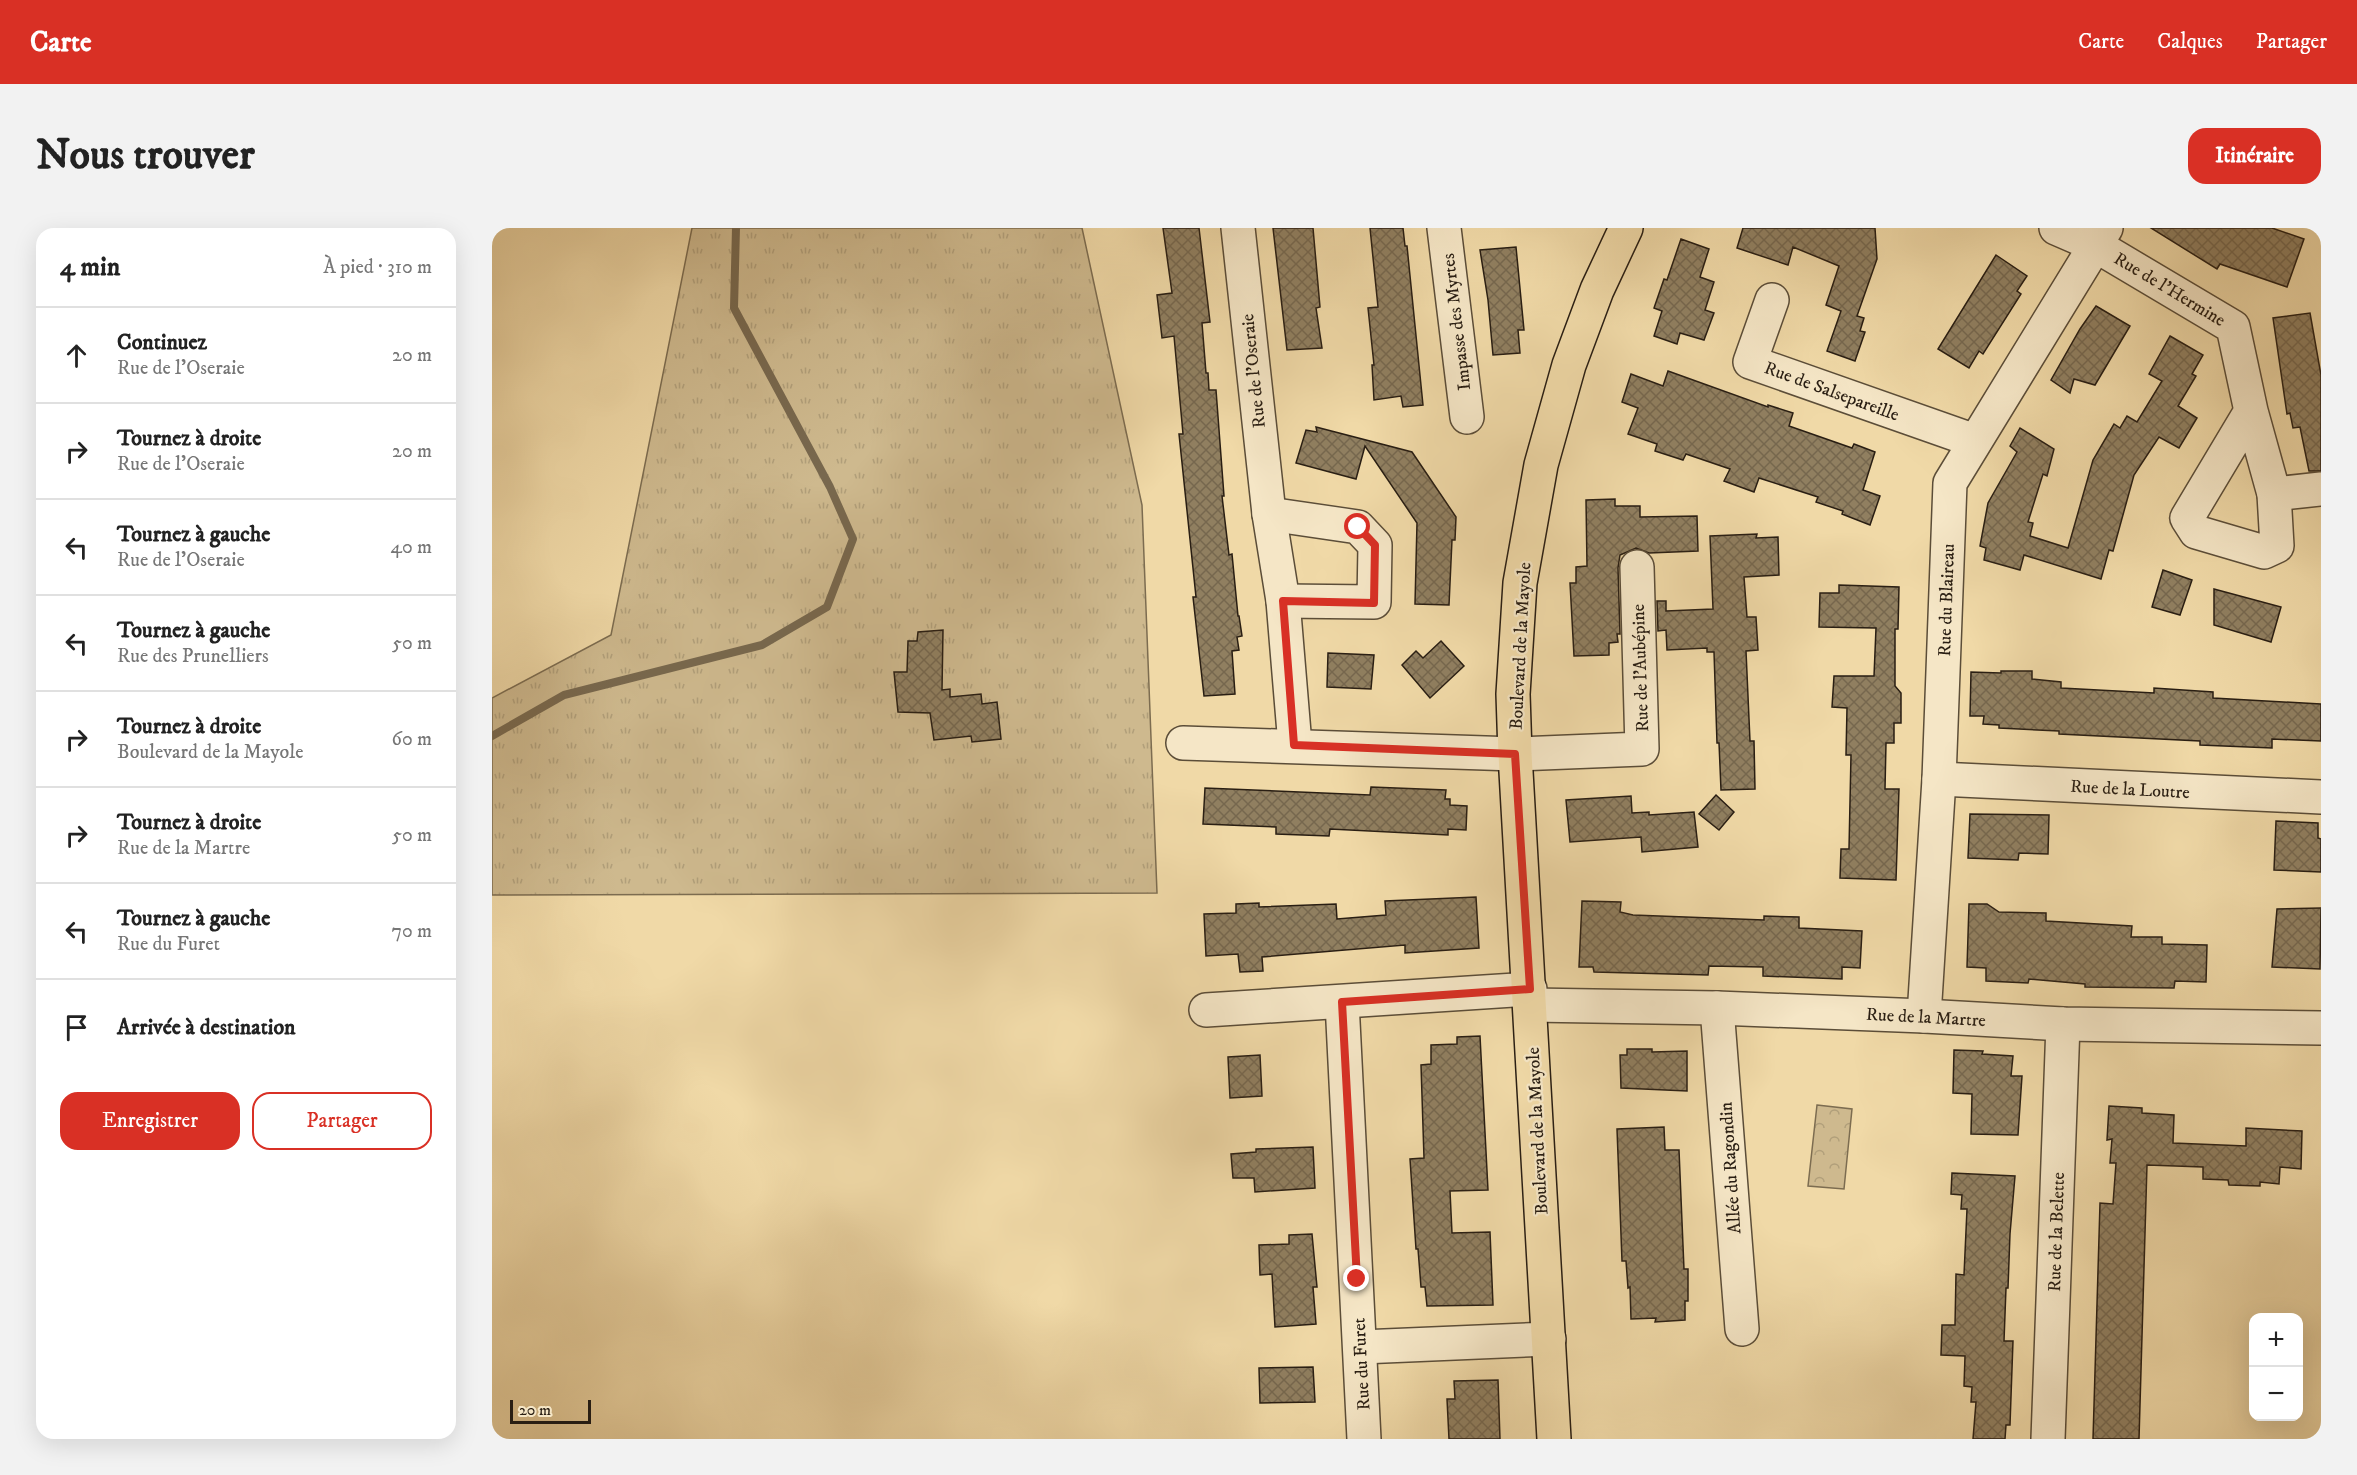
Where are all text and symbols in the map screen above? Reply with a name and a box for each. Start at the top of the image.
text: Carte [30,25,92,60]
text: Carte [2078,29,2124,55]
text: Calques [2157,29,2223,55]
text: Partager [2256,29,2327,55]
button: Itinéraire [2188,128,2321,184]
text: Nous trouver [36,130,255,182]
street label: Rue de l'Hermine [2110,248,2229,332]
text: 4 min [60,251,120,284]
street label: Impasse des Myrtes [1438,252,1476,392]
text: À pied · 310 m [323,255,432,280]
street label: Rue de l'Oseraie [1237,313,1271,429]
text: Continuez [117,329,207,356]
icon: ahead [60,339,93,372]
text: 20 m [392,343,432,368]
text: Rue de l'Oseraie [117,356,245,381]
street label: Rue de Salsepareille [1761,357,1902,427]
text: Tournez à droite [117,425,261,452]
icon: right [60,435,93,468]
text: 20 m [392,439,432,464]
text: Rue de l'Oseraie [117,452,245,477]
route start [1344,513,1370,539]
text: Tournez à gauche [117,521,270,548]
icon: left [60,531,93,564]
text: 40 m [390,535,432,560]
street label: Rue du Blaireau [1934,543,1960,657]
text: Rue de l'Oseraie [117,548,245,573]
street label: Boulevard de la Mayole [1506,562,1536,730]
street label: Rue de l'Aubépine [1628,604,1654,732]
text: Tournez à gauche [117,617,270,644]
icon: left [60,627,93,660]
text: 50 m [392,631,432,656]
text: Rue des Prunelliers [117,644,269,669]
text: Tournez à droite [117,713,261,740]
icon: right [60,723,93,756]
text: 60 m [392,727,432,752]
text: Boulevard de la Mayole [117,740,303,765]
street label: Rue de la Loutre [2070,776,2190,804]
text: Tournez à droite [117,809,261,836]
icon: right [60,819,93,852]
text: 50 m [392,823,432,848]
text: Rue de la Martre [117,836,250,861]
text: Tournez à gauche [117,905,270,932]
icon: left [60,915,93,948]
text: 70 m [391,919,432,944]
text: Rue du Furet [117,932,220,957]
street label: Rue de la Martre [1866,1004,1986,1032]
icon: arrive [60,1011,93,1044]
text: Arrivée à destination [117,1014,296,1041]
street label: Boulevard de la Mayole [1523,1047,1553,1215]
button: Enregistrer [60,1092,240,1150]
button: Partager [252,1092,432,1150]
street label: Allée du Ragondin [1715,1101,1747,1235]
street label: Rue de la Belette [2044,1172,2070,1292]
route end [1343,1265,1369,1291]
map controls [2249,1313,2303,1421]
button: + [2249,1313,2303,1367]
street label: Rue du Furet [1349,1317,1375,1411]
button: − [2249,1367,2303,1421]
scale bar [510,1397,591,1424]
text: 20 m [519,1400,551,1420]

